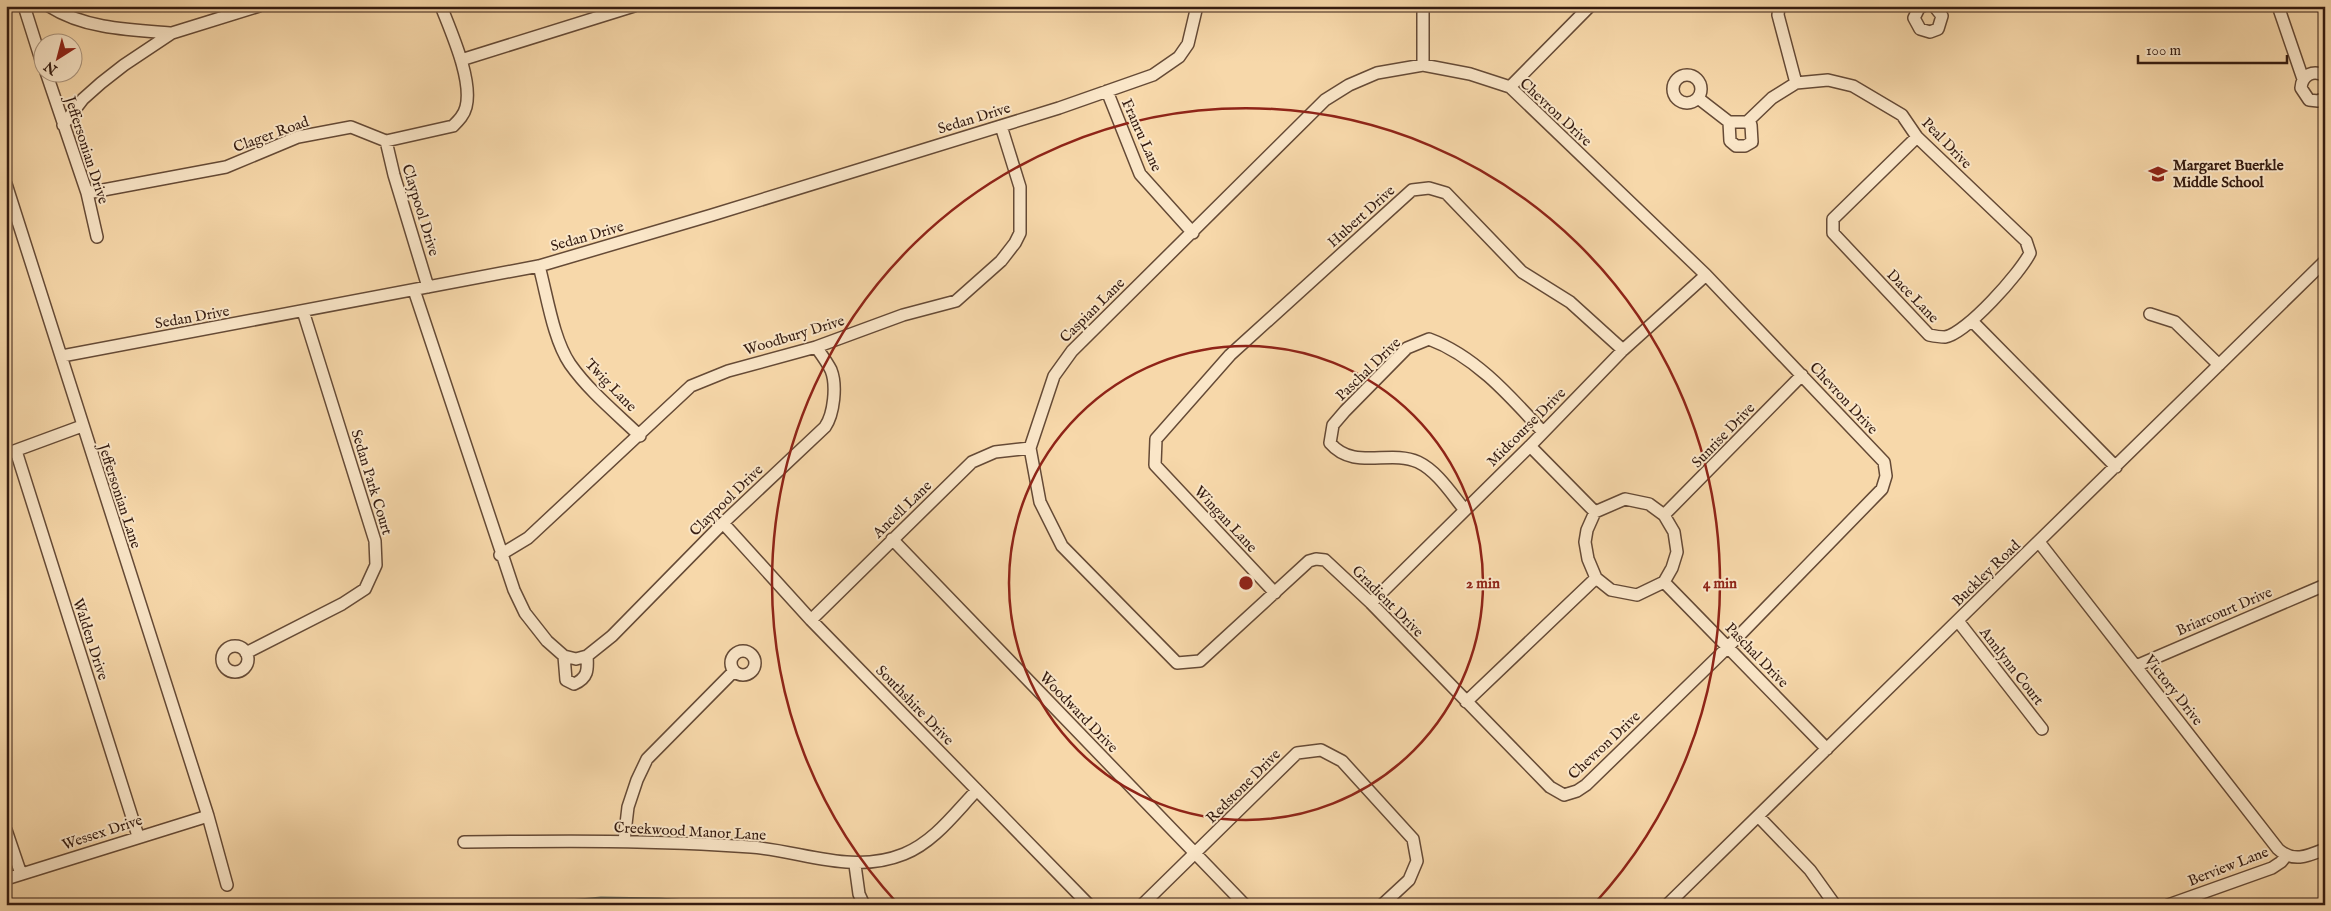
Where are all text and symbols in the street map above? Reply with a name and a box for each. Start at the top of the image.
north arrow [32,32,82,82]
scale bar [2138,32,2287,64]
text: 100 m [2146,41,2182,60]
text: N [41,57,62,79]
street label: Chevron Drive [1516,74,1596,151]
street label: Jeffersonian Drive [60,92,113,206]
street label: Franru Lane [1117,96,1166,175]
street label: Sedan Drive [935,98,1013,139]
street label: Clager Road [231,112,312,157]
street label: Peal Drive [1918,114,1976,173]
place label: Margaret Buerkle Middle School [2173,156,2284,192]
street label: Claypool Drive [398,162,444,259]
school or university icon: Margaret Buerkle Middle School [2147,163,2169,185]
street label: Hubert Drive [1324,181,1399,252]
street label: Sedan Drive [548,217,626,256]
street label: Dace Lane [1882,266,1943,327]
street label: Caspian Lane [1056,274,1129,347]
street label: Sedan Drive [153,302,231,333]
street label: Woodbury Drive [741,311,847,360]
street label: Paschal Drive [1332,333,1405,405]
street label: Twig Lane [581,355,641,416]
street label: Chevron Drive [1805,358,1882,439]
street label: Midcourse Drive [1483,384,1570,471]
street label: Sunrise Drive [1688,399,1759,472]
street label: Sedan Park Court [346,427,397,537]
street label: Jeffersonian Lane [93,439,145,551]
street label: Claypool Drive [686,460,767,540]
street label: Ancell Lane [868,476,936,543]
street label: Wingan Lane [1190,482,1261,557]
street label: Buckley Road [1948,535,2025,611]
street label: Gradient Drive [1348,561,1428,641]
centre of rings [1237,574,1255,592]
text: 2 min [1466,574,1500,593]
text: 4 min [1703,574,1737,593]
street label: Briarcourt Drive [2173,583,2275,640]
street label: Walden Drive [68,596,113,683]
street label: Paschal Drive [1721,619,1793,692]
street label: Annlynn Court [1975,623,2048,709]
street label: Victory Drive [2140,650,2207,730]
street label: Southshire Drive [872,661,958,750]
street label: Woodward Drive [1035,668,1122,757]
street label: Chevron Drive [1564,707,1645,784]
street label: Redstone Drive [1202,745,1285,828]
street label: Wessex Drive [60,811,145,854]
street label: Creekwood Manor Lane [613,818,767,845]
street label: Berview Lane [2185,842,2271,891]

